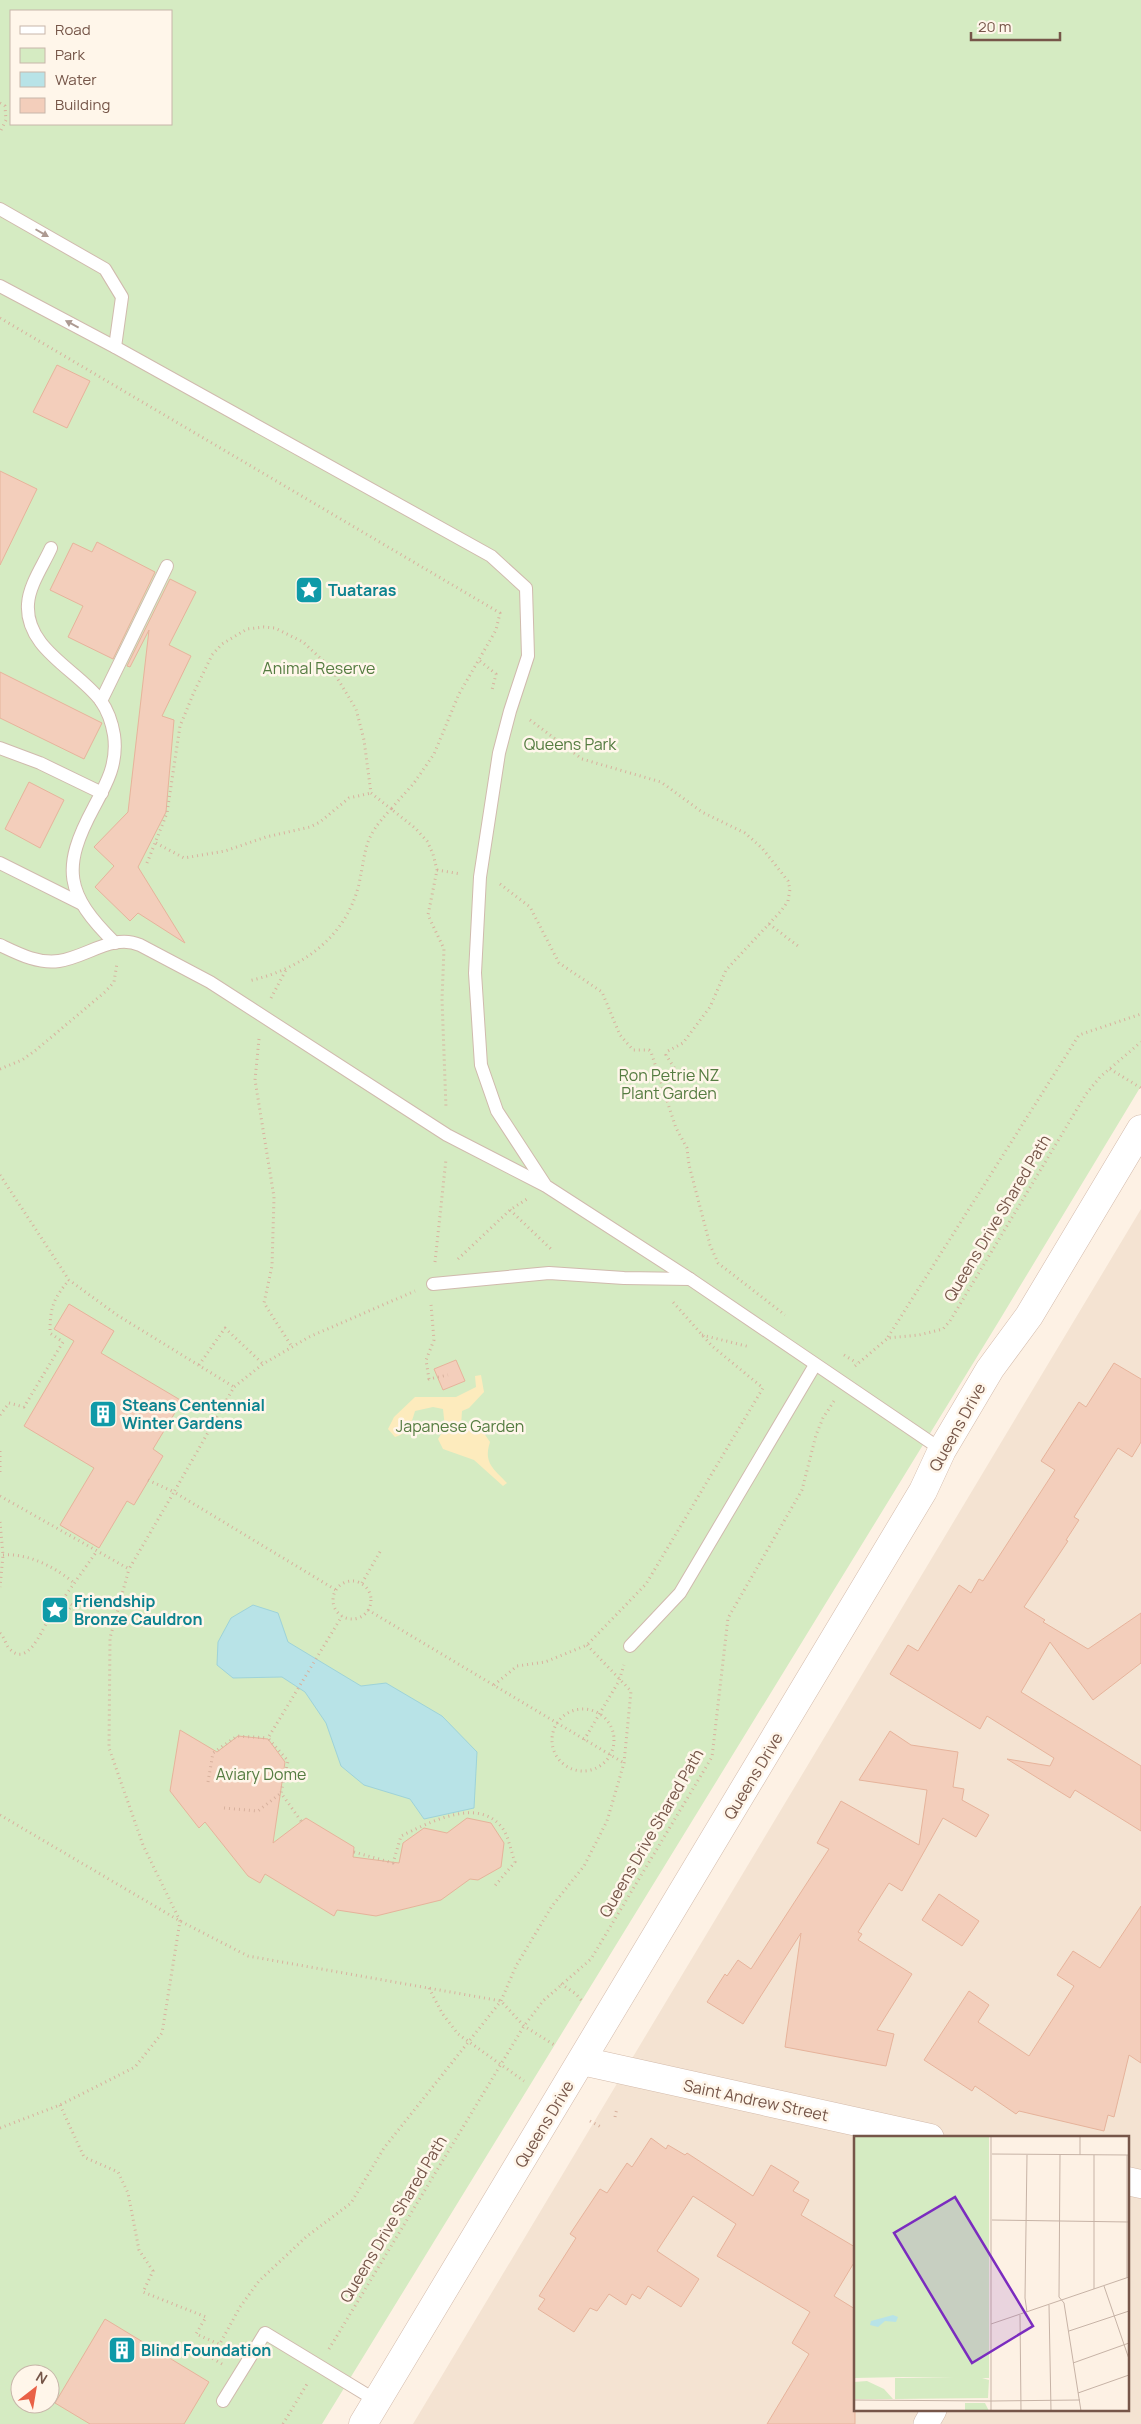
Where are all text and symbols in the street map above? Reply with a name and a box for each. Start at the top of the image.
legend [10,10,172,125]
scale bar [971,10,1060,42]
text: 20 m [978,16,1011,37]
text: Road [55,19,91,40]
text: Park [55,44,85,65]
text: Water [55,69,97,90]
text: Building [55,94,110,115]
one-way arrow [36,229,49,238]
one-way arrow [64,320,79,328]
place icon: Tuataras [294,575,324,605]
place label: Tuataras [328,579,397,601]
park label: Animal Reserve [263,657,375,679]
park label: Queens Park [524,733,617,755]
park label: Ron Petrie NZ Plant Garden [619,1064,719,1104]
street label: Queens Drive Shared Path [938,1130,1056,1306]
street label: Queens Drive [924,1379,990,1475]
place label: Steans Centennial Winter Gardens [122,1394,265,1434]
building icon: Steans Centennial Winter Gardens [88,1399,118,1429]
park label: Japanese Garden [396,1415,524,1437]
place label: Friendship Bronze Cauldron [74,1590,202,1630]
place icon: Friendship Bronze Cauldron [40,1595,70,1625]
street label: Queens Drive [718,1728,788,1824]
street label: Queens Drive Shared Path [594,1745,708,1921]
park label: Aviary Dome [216,1763,306,1785]
street label: Saint Andrew Street [681,2074,831,2126]
street label: Queens Drive [509,2076,579,2172]
street label: Queens Drive Shared Path [334,2131,452,2307]
inset map [854,2136,1128,2412]
building icon: Blind Foundation [107,2335,137,2365]
place label: Blind Foundation [141,2339,271,2361]
north arrow [10,2364,60,2414]
text: N [33,2367,51,2388]

